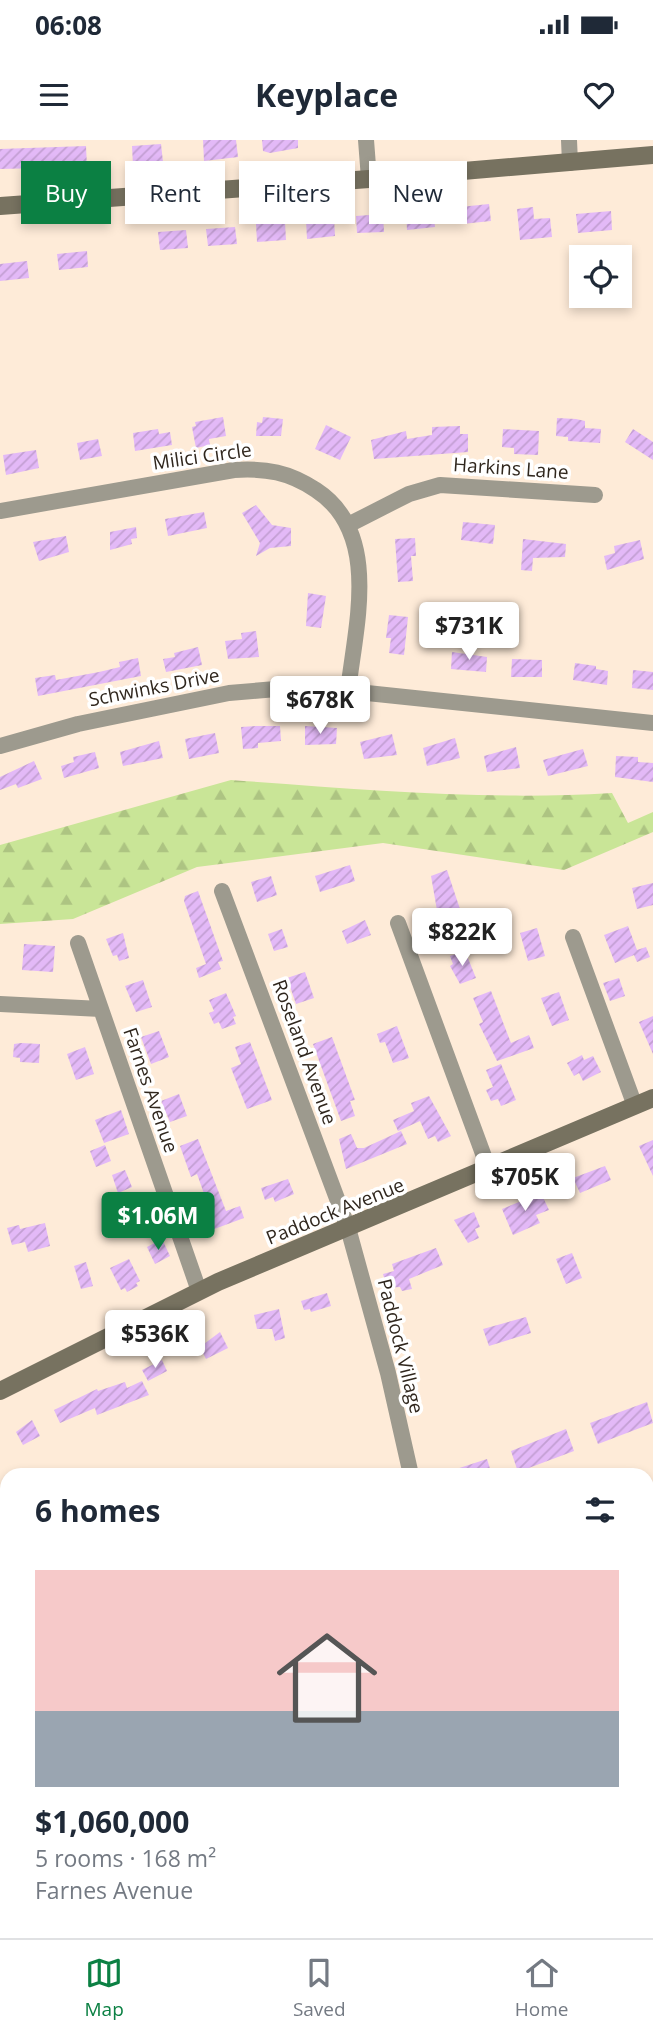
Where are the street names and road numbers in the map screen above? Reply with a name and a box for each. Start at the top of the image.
street label: Milici Circle [151,436,253,476]
street label: Harkins Lane [452,451,570,485]
street label: Schwinks Drive [86,662,222,712]
street label: Roseland Avenue [267,976,343,1128]
street label: Farnes Avenue [117,1024,185,1156]
street label: Paddock Avenue [262,1171,408,1251]
street label: Paddock Village [372,1276,430,1416]

